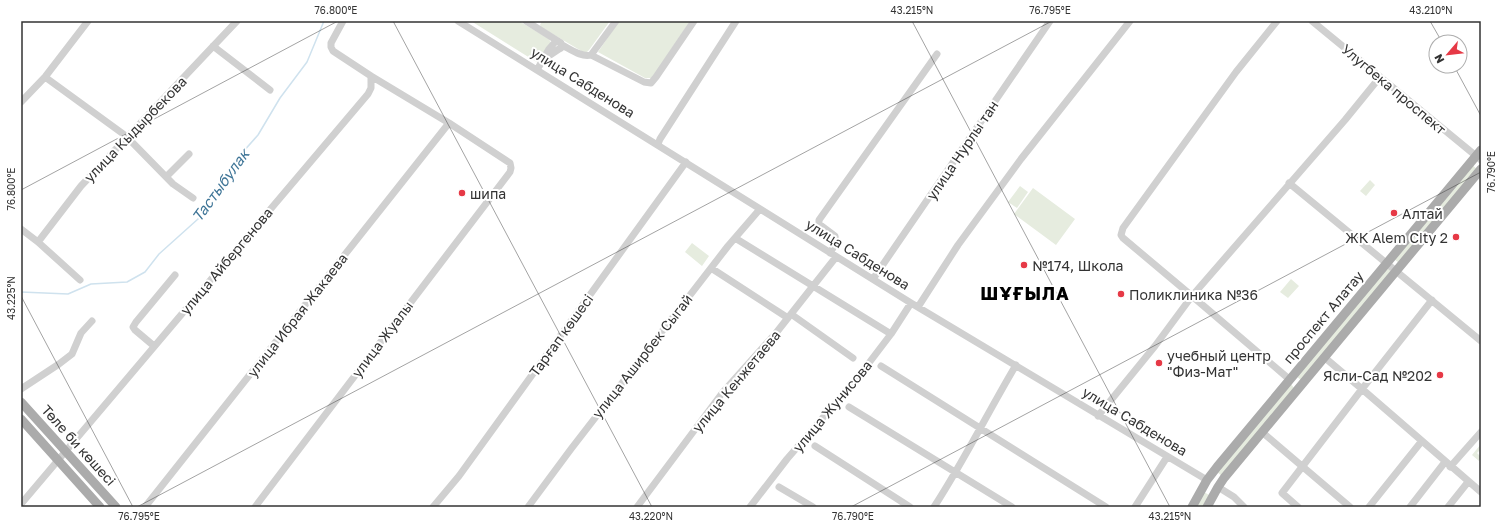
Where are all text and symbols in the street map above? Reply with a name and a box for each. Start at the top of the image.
text: 76.800°E [315,4,357,16]
text: 43.215°N [891,4,933,16]
text: 76.795°E [1029,4,1071,16]
text: 43.210°N [1409,4,1453,16]
north arrow [1428,34,1468,74]
street label: Улугбека проспект [1338,40,1450,138]
street label: улица Сабденова [528,43,638,121]
text: N [1431,52,1446,66]
street label: улица Кыдырбекова [80,73,190,185]
street label: улица Нурлы тан [922,97,1002,203]
water label: Тастыбулак [188,143,255,225]
text: 76.790°E [1485,151,1497,193]
text: 76.800°E [5,168,17,210]
place label: шипа [470,185,506,202]
marker: шипа [457,188,467,198]
street label: улица Айбергенова [176,204,276,318]
place label: Алтай [1402,205,1443,222]
marker: Алтай [1389,208,1399,218]
street label: улица Сабденова [803,215,913,293]
place label: ЖК Alem City 2 [1345,229,1448,246]
marker: ЖК Alem City 2 [1451,232,1461,242]
street label: улица Ибрая Жакаева [243,250,351,380]
place label: №174, Школа [1032,257,1124,274]
marker: №174, Школа [1019,260,1029,270]
street label: проспект Алатау [1279,267,1367,367]
text: 43.225°N [5,276,17,320]
district label: ШҰҒЫЛА [980,282,1070,304]
place label: Поликлиника №36 [1129,286,1258,303]
marker: Поликлиника №36 [1116,289,1126,299]
street label: Тарғап көшесі [525,291,597,379]
street label: улица Аширбек Сыгай [588,291,696,421]
street label: улица Жуалы [348,297,416,381]
street label: улица Кенжетаева [688,326,784,436]
place label: учебный центр "Физ-Мат" [1167,347,1271,380]
street label: улица Жунисова [789,357,875,455]
marker: учебный центр "Физ-Мат" [1154,358,1164,368]
place label: Ясли-Сад №202 [1323,367,1432,384]
marker: Ясли-Сад №202 [1435,370,1445,380]
street label: улица Сабденова [1079,383,1191,459]
street label: Төле би көшесі [38,401,120,489]
text: 76.795°E [118,510,160,522]
text: 43.220°N [629,510,673,522]
text: 76.790°E [832,510,874,522]
text: 43.215°N [1149,510,1191,522]

